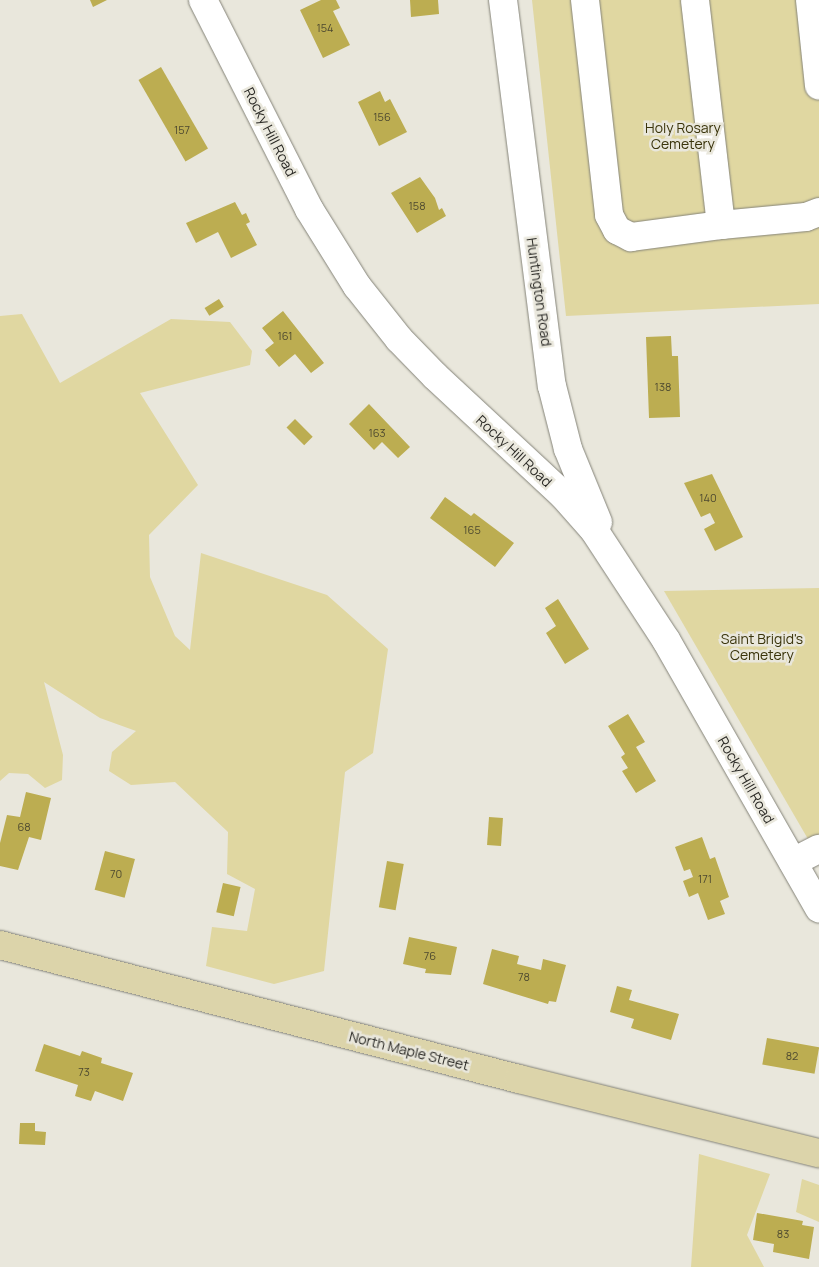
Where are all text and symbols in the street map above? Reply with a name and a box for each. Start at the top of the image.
house number: 154 [316,21,334,35]
street label: Rocky Hill Road [240,85,300,179]
house number: 156 [373,110,391,124]
park label: Holy Rosary Cemetery [645,120,721,152]
house number: 157 [174,123,190,137]
house number: 158 [408,199,426,213]
street label: Huntington Road [523,237,555,347]
house number: 161 [277,329,293,343]
house number: 138 [655,380,671,394]
street label: Rocky Hill Road [473,412,555,490]
house number: 163 [368,426,386,440]
house number: 140 [699,491,717,505]
house number: 165 [463,523,481,537]
park label: Saint Brigid's Cemetery [721,631,803,664]
street label: Rocky Hill Road [714,734,778,826]
house number: 68 [17,820,31,834]
house number: 70 [110,867,122,881]
house number: 171 [698,872,712,886]
house number: 76 [424,949,436,963]
house number: 78 [518,970,530,984]
street label: North Maple Street [347,1028,471,1074]
house number: 82 [786,1049,798,1063]
house number: 73 [78,1065,90,1079]
house number: 83 [777,1227,789,1241]

